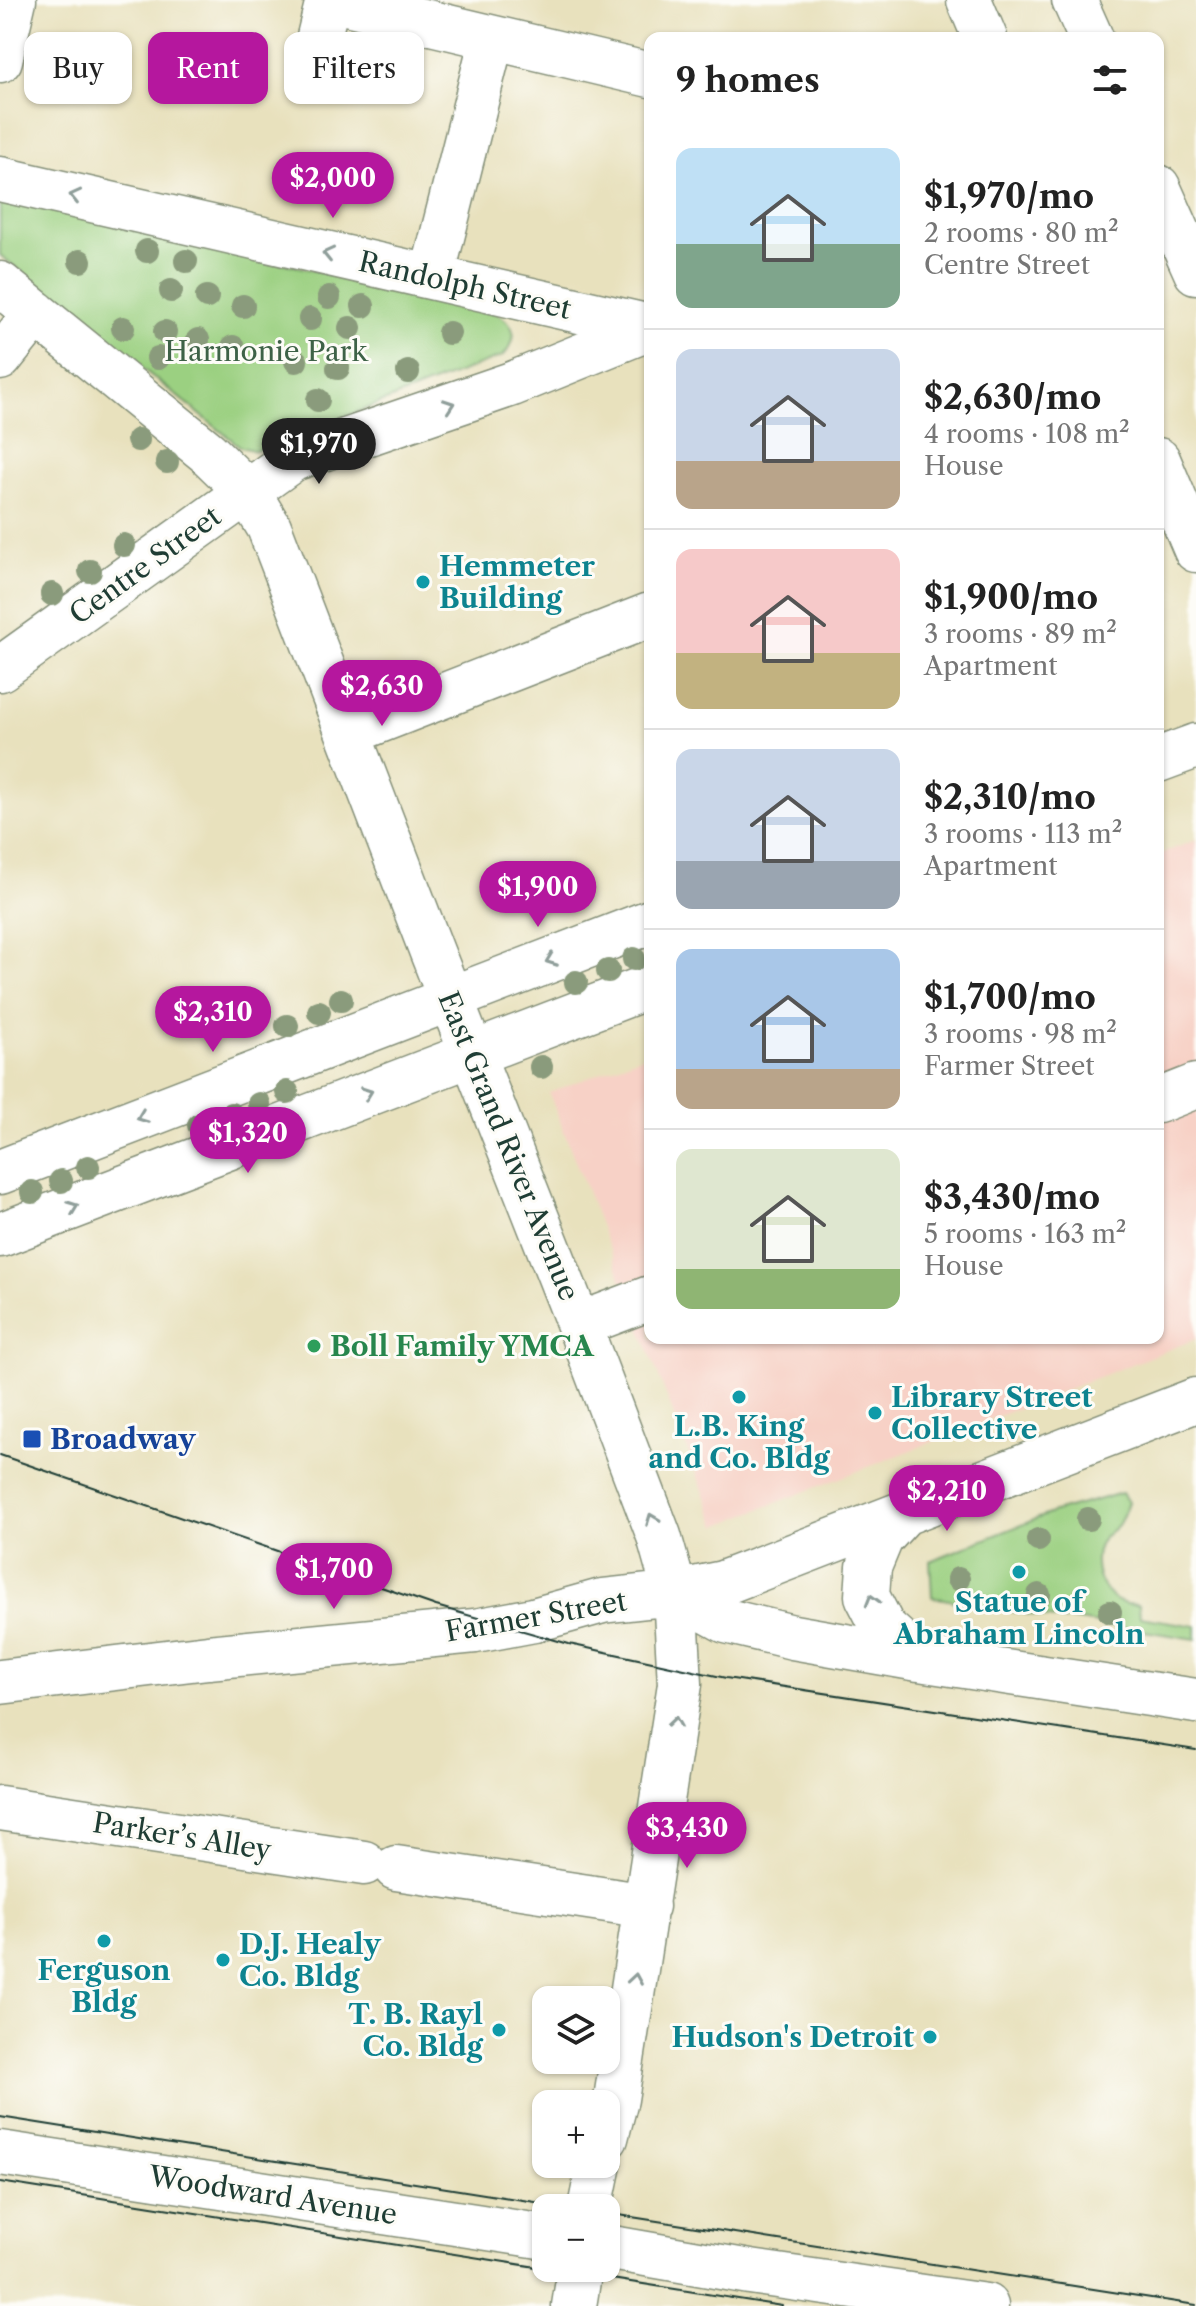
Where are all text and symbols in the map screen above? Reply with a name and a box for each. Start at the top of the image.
chip: Buy [24,32,132,104]
chip: Rent [148,32,268,104]
chip: Filters [284,32,424,104]
icon: filters [1088,58,1132,102]
text: 9 homes [676,59,820,101]
pin: $2,000 [268,152,398,220]
text: $2,000 [290,162,376,194]
text: $1,970/mo [924,175,1094,217]
icon: home [740,180,836,276]
one-way arrow [68,188,82,205]
text: 2 rooms · 80 m² [924,217,1119,249]
street label: Randolph Street [356,244,575,326]
one-way arrow [322,246,336,263]
text: Centre Street [924,249,1090,281]
park label: Harmonie Park [164,334,370,368]
text: $2,630/mo [924,376,1101,418]
icon: home [740,381,836,477]
one-way arrow [442,399,456,415]
pin: $1,970 [254,418,384,486]
text: 4 rooms · 108 m² [924,418,1130,450]
text: $1,970 [280,428,358,460]
text: House [924,450,1004,482]
street label: Centre Street [63,499,227,631]
place label: Hemmeter Building [439,549,595,615]
marker: Hemmeter Building [414,573,432,591]
text: $1,900/mo [924,576,1098,618]
icon: home [740,581,836,677]
text: 3 rooms · 89 m² [924,618,1117,650]
text: Apartment [924,650,1057,682]
pin: $2,630 [317,660,447,728]
text: $2,630 [340,670,424,702]
text: $2,310/mo [924,776,1096,818]
icon: home [740,781,836,877]
text: 3 rooms · 113 m² [924,818,1122,850]
text: Apartment [924,850,1057,882]
pin: $1,900 [473,861,603,929]
text: $1,900 [497,871,579,903]
one-way arrow [545,950,559,967]
text: $1,700/mo [924,976,1096,1018]
icon: home [740,981,836,1077]
pin: $2,310 [148,986,278,1054]
street label: East Grand River Avenue [431,986,587,1306]
text: $2,310 [173,996,253,1028]
text: 3 rooms · 98 m² [924,1018,1117,1050]
text: Farmer Street [924,1050,1094,1082]
one-way arrow [360,1086,374,1103]
one-way arrow [136,1107,150,1124]
pin: $1,320 [183,1107,313,1175]
text: $1,320 [208,1117,288,1149]
text: $3,430/mo [924,1176,1100,1218]
icon: home [740,1181,836,1277]
one-way arrow [65,1200,79,1217]
text: 5 rooms · 163 m² [924,1218,1126,1250]
text: House [924,1250,1004,1282]
place label: Boll Family YMCA [330,1329,595,1363]
marker: Boll Family YMCA [305,1337,323,1355]
place label: Library Street Collective [891,1380,1093,1446]
marker: L.B. King and Co. Bldg [730,1388,748,1406]
marker: Library Street Collective [866,1404,884,1422]
place label: L.B. King and Co. Bldg [648,1409,831,1475]
place label: Broadway [50,1422,196,1456]
marker: Broadway [21,1428,43,1450]
pin: $2,210 [882,1465,1012,1533]
text: $2,210 [907,1475,987,1507]
one-way arrow [645,1513,662,1527]
pin: $1,700 [269,1543,399,1611]
text: $1,700 [294,1553,374,1585]
marker: Statue of Abraham Lincoln [1010,1563,1028,1581]
street label: Farmer Street [443,1583,629,1649]
place label: Statue of Abraham Lincoln [893,1585,1144,1651]
one-way arrow [865,1594,881,1607]
one-way arrow [666,1715,683,1728]
pin: $3,430 [622,1802,752,1870]
street label: Parker’s Alley [90,1805,274,1867]
text: $3,430 [645,1812,729,1844]
place label: D.J. Healy Co. Bldg [239,1927,382,1993]
marker: Ferguson Bldg [95,1932,113,1950]
marker: D.J. Healy Co. Bldg [214,1951,232,1969]
place label: Ferguson Bldg [38,1953,170,2019]
one-way arrow [626,1972,643,1985]
map controls [532,1986,620,2282]
button: layers [532,1986,620,2074]
place label: T. B. Rayl Co. Bldg [348,1997,484,2063]
place label: Hudson's Detroit [672,2020,915,2054]
marker: T. B. Rayl Co. Bldg [490,2021,508,2039]
marker: Hudson's Detroit [921,2028,939,2046]
button: + [532,2090,620,2178]
street label: Woodward Avenue [145,2158,400,2231]
button: − [532,2194,620,2282]

